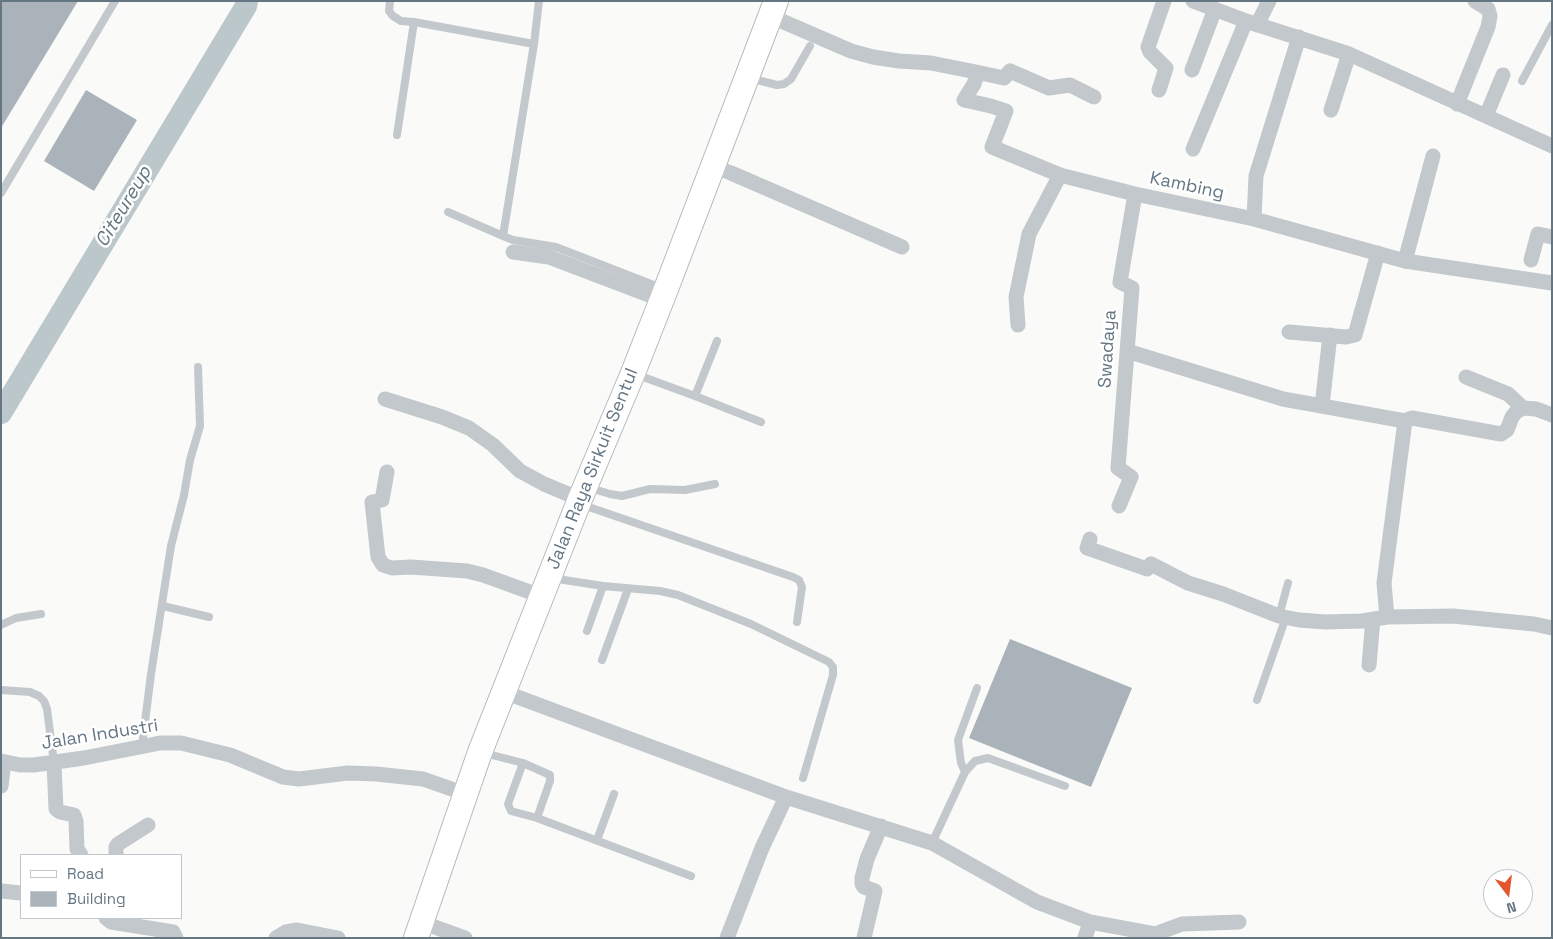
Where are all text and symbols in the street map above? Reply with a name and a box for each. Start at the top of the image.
water label: Citeureup [91,163,157,251]
street label: Kambing [1148,168,1226,204]
street label: Swadaya [1094,309,1122,389]
street label: Jalan Raya Sirkuit Sentul [543,365,643,573]
street label: Jalan Industri [40,715,160,755]
legend [20,854,182,919]
text: Road [67,864,104,883]
north arrow [1483,869,1533,919]
text: Building [67,889,126,908]
text: N [1505,898,1518,917]

